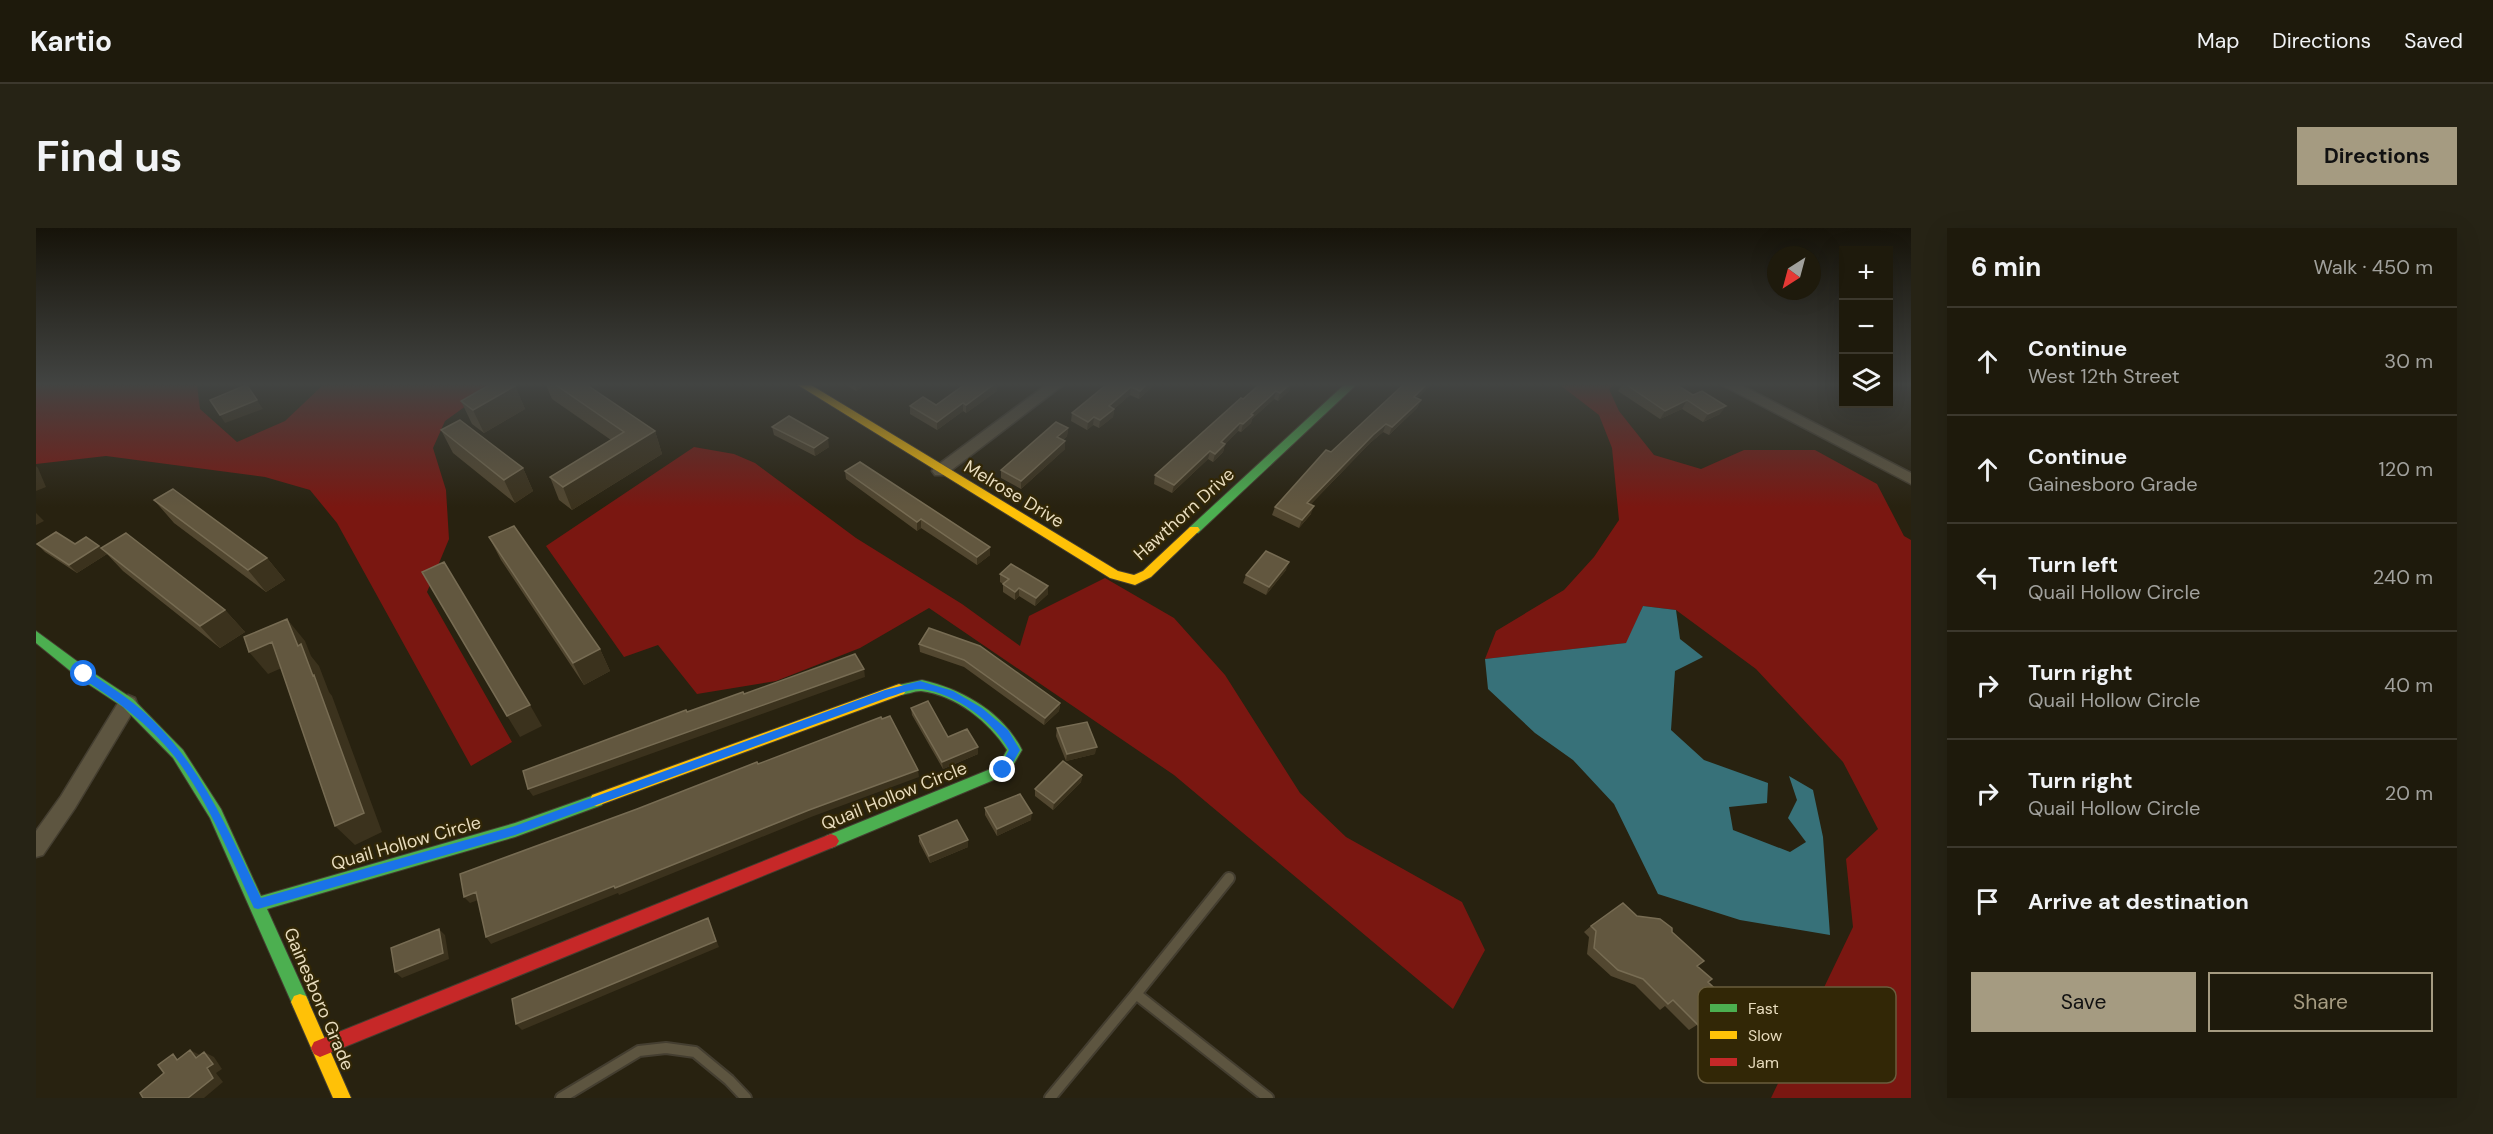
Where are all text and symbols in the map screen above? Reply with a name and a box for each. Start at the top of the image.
text: Kartio [30,23,112,60]
text: Map [2197,27,2239,55]
text: Directions [2272,27,2371,55]
text: Saved [2404,27,2463,55]
button: Directions [2297,127,2457,185]
text: Find us [36,129,182,184]
north arrow [1767,246,1821,300]
map controls [1839,246,1893,408]
button: + [1839,246,1893,300]
text: 6 min [1971,250,2041,284]
text: Walk · 450 m [2313,254,2433,280]
button: − [1839,300,1893,354]
text: Continue [2028,334,2127,363]
icon: ahead [1971,345,2004,378]
text: 30 m [2384,348,2433,374]
button: layers [1839,354,1893,408]
text: West 12th Street [2028,363,2180,389]
text: Continue [2028,442,2127,471]
icon: ahead [1971,453,2004,486]
street label: Melrose Drive [959,455,1069,533]
text: 120 m [2379,456,2433,482]
street label: Hawthorn Drive [1128,462,1240,566]
text: Gainesboro Grade [2028,471,2198,497]
text: Turn left [2028,550,2118,579]
icon: left [1971,561,2004,594]
text: 240 m [2373,564,2433,590]
text: Quail Hollow Circle [2028,579,2200,605]
text: Turn right [2028,658,2133,687]
route start [70,660,96,686]
icon: right [1971,669,2004,702]
text: 40 m [2384,672,2433,698]
text: Quail Hollow Circle [2028,687,2200,713]
street label: Quail Hollow Circle [818,756,970,836]
route end [989,756,1015,782]
text: Turn right [2028,766,2133,795]
icon: right [1971,777,2004,810]
text: 20 m [2385,780,2433,806]
text: Quail Hollow Circle [2028,795,2200,821]
street label: Quail Hollow Circle [328,810,484,876]
icon: arrive [1971,885,2004,918]
text: Arrive at destination [2028,887,2249,916]
street label: Gainesboro Grade [278,924,360,1074]
button: Save [1971,972,2196,1032]
button: Share [2208,972,2433,1032]
legend [1698,987,1896,1083]
text: Fast [1748,998,1779,1019]
text: Slow [1748,1025,1782,1046]
text: Jam [1748,1052,1779,1073]

